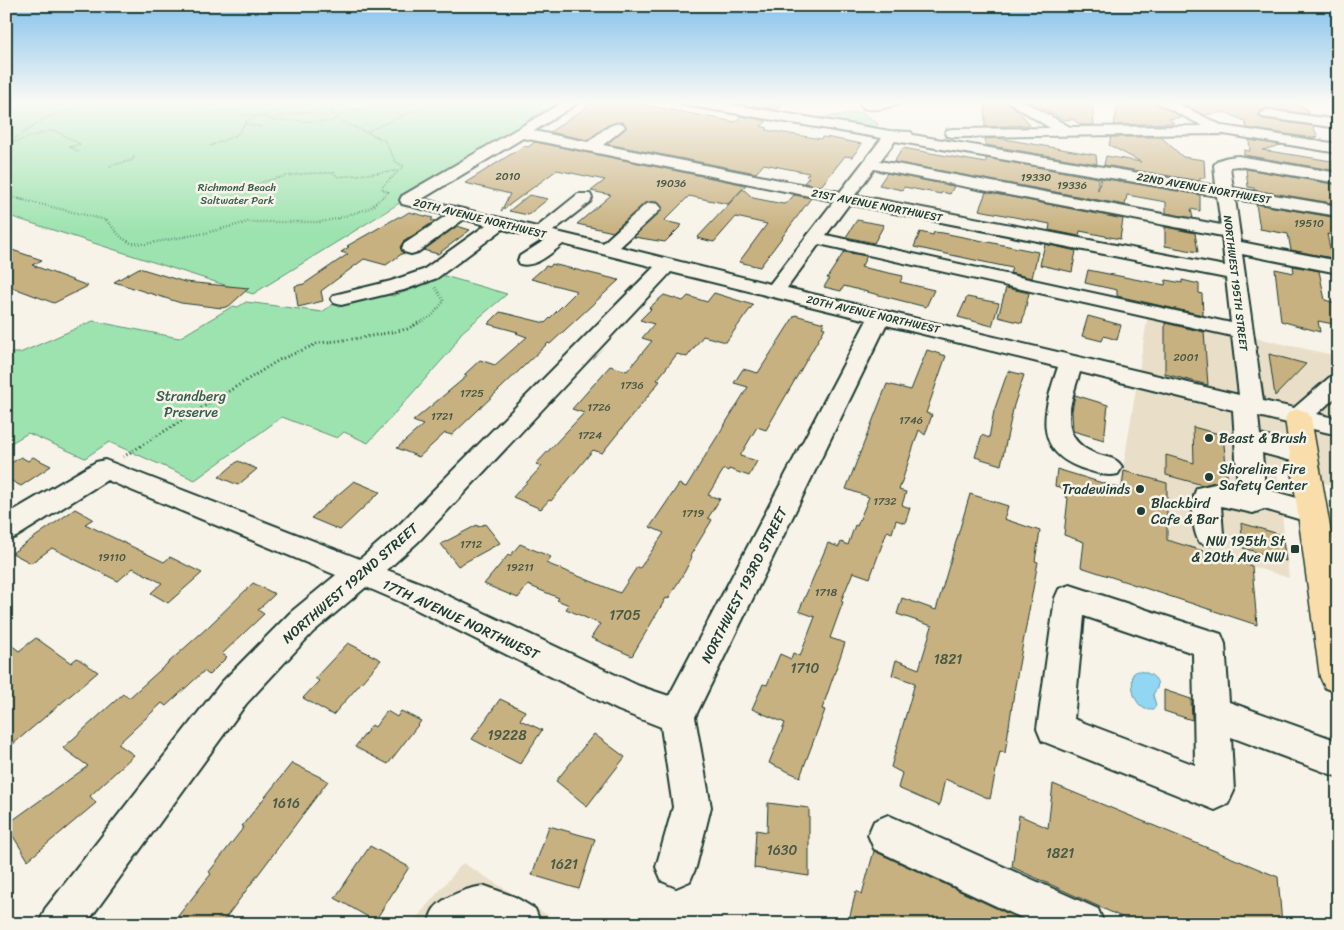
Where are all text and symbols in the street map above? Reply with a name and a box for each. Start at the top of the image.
house number: 2010 [496,167,521,186]
street label: 22ND AVENUE NORTHWEST [1135,167,1274,210]
house number: 19330 [1021,168,1051,187]
house number: 19036 [656,174,686,193]
house number: 19336 [1057,176,1087,195]
park label: Richmond Beach Saltwater Park [198,178,277,210]
street label: 21ST AVENUE NORTHWEST [810,183,945,228]
street label: 20TH AVENUE NORTHWEST [411,193,549,244]
street label: NORTHWEST 195TH STREET [1218,214,1253,353]
house number: 19510 [1294,214,1324,233]
street label: 20TH AVENUE NORTHWEST [804,290,943,339]
house number: 2001 [1174,348,1199,367]
house number: 1736 [620,376,644,395]
park label: Strandberg Preserve [156,384,226,425]
house number: 1725 [460,384,484,403]
house number: 1726 [587,398,611,417]
house number: 1721 [431,407,453,426]
house number: 1746 [899,411,923,430]
house number: 1724 [578,426,602,445]
place label: Beast & Brush [1219,426,1307,451]
marker: Beast & Brush [1203,432,1215,444]
place label: Shoreline Fire Safety Center [1219,457,1308,498]
marker: Shoreline Fire Safety Center [1203,471,1215,483]
place label: Tradewinds [1062,477,1130,502]
marker: Tradewinds [1134,483,1146,495]
place label: Blackbird Cafe & Bar [1151,491,1219,532]
house number: 1732 [873,492,897,511]
street label: NORTHWEST 193RD STREET [694,502,795,668]
house number: 1719 [682,504,704,523]
marker: Blackbird Cafe & Bar [1135,505,1147,517]
street label: NORTHWEST 192ND STREET [276,516,425,650]
place label: NW 195th St & 20th Ave NW [1191,529,1286,570]
house number: 1712 [460,535,483,554]
marker: NW 195th St & 20th Ave NW [1289,543,1301,555]
house number: 19110 [98,548,126,567]
house number: 19211 [506,558,534,577]
street label: 17TH AVENUE NORTHWEST [378,572,545,668]
house number: 1718 [815,583,838,602]
house number: 1705 [609,603,641,628]
house number: 1821 [934,647,962,672]
house number: 1710 [791,656,820,681]
house number: 19228 [487,723,527,748]
house number: 1616 [272,791,300,816]
house number: 1630 [767,838,797,863]
house number: 1821 [1046,841,1074,866]
house number: 1621 [550,852,578,877]

